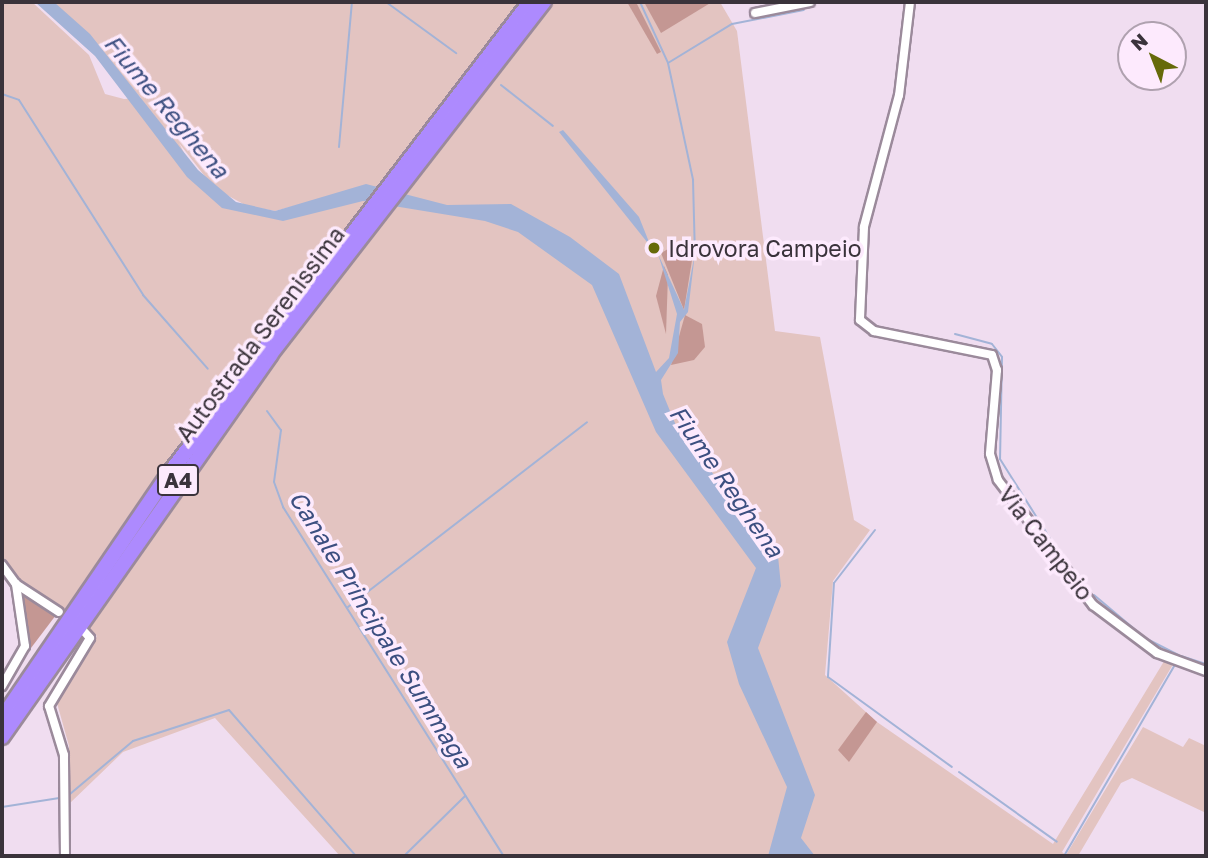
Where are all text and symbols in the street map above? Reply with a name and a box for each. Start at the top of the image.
north arrow [1117,21,1187,91]
text: N [1126,28,1152,55]
water label: Fiume Reghena [99,29,235,183]
street label: Autostrada Serenissima [170,221,350,447]
place label: Idrovora Campeio [668,234,862,262]
marker: Idrovora Campeio [646,240,662,256]
water label: Fiume Reghena [664,400,790,562]
road number: A4 [155,462,201,498]
street label: Via Campeio [993,481,1099,605]
water label: Canale Principale Summaga [284,485,478,773]

